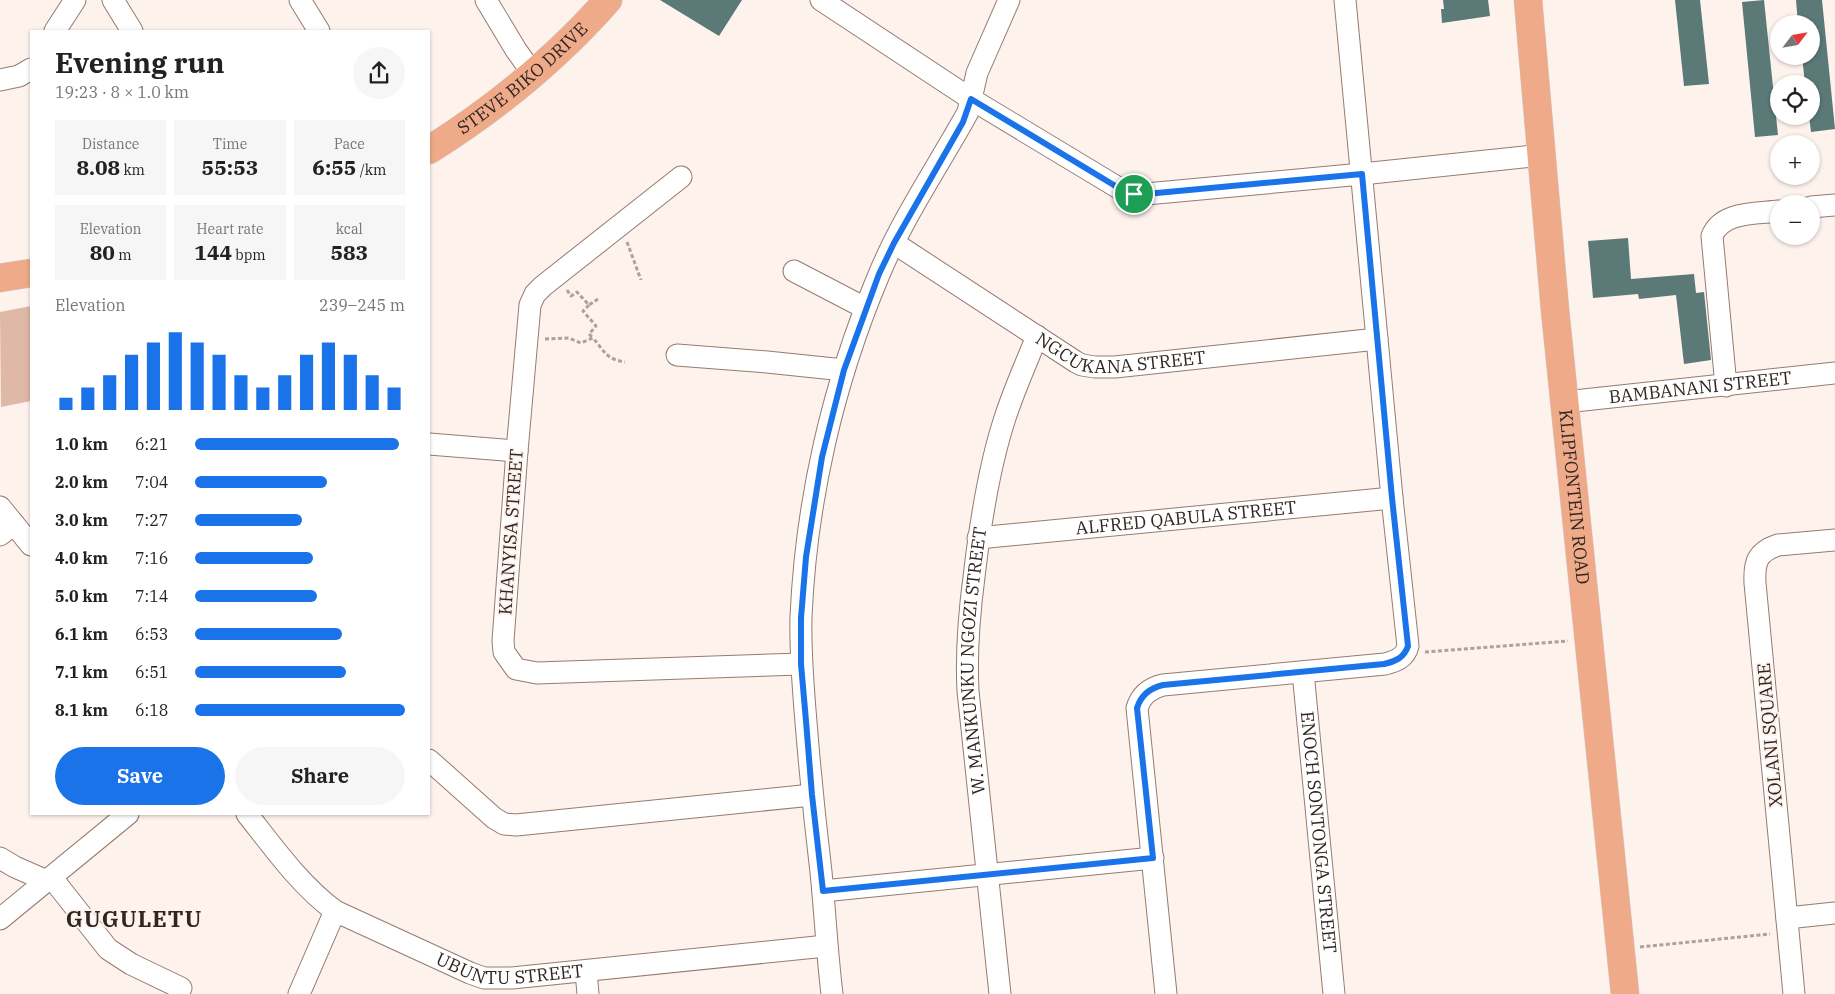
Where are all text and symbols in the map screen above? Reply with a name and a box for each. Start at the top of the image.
north arrow [1770,15,1820,65]
map controls [1770,15,1820,245]
street label: STEVE BIKO DRIVE [453,17,592,139]
text: Evening run [55,44,224,81]
button: share [353,47,405,99]
button: locate [1770,75,1820,125]
text: 19:23 · 8 × 1.0 km [55,82,189,102]
text: Distance [82,135,139,153]
text: Time [213,135,247,153]
text: Pace [334,135,365,153]
button: + [1770,135,1820,185]
text: 8.08 [76,153,120,181]
text: 55:53 [202,153,258,181]
text: 6:55 [312,153,356,181]
text: km [120,161,145,179]
text: /km [356,161,386,179]
pin [1113,173,1155,215]
icon: arrive [1120,180,1148,208]
button: − [1770,195,1820,245]
text: Elevation [80,220,142,238]
text: Heart rate [196,220,263,238]
text: kcal [336,220,363,238]
text: 80 [90,238,115,266]
text: 144 [194,238,232,266]
text: 583 [330,238,368,266]
text: m [115,246,132,264]
text: bpm [232,246,266,264]
text: Elevation [55,295,125,315]
text: 239–245 m [319,295,405,315]
street label: NGCUKANA STREET [1032,327,1207,378]
street label: BAMBANANI STREET [1608,366,1793,408]
street label: KLIPFONTEIN ROAD [1554,408,1595,586]
text: 1.0 km [55,434,108,454]
text: 6:21 [135,434,168,454]
street label: KHANYISA STREET [493,448,528,616]
text: 2.0 km [55,472,108,492]
text: 7:04 [135,472,168,492]
street label: ALFRED QABULA STREET [1075,495,1298,540]
text: 3.0 km [55,510,108,530]
text: 7:27 [135,510,168,530]
street label: W. MANKUNKU NGOZI STREET [955,525,991,796]
text: 4.0 km [55,548,108,568]
text: 7:16 [135,548,168,568]
text: 5.0 km [55,586,108,606]
text: 7:14 [135,586,168,606]
text: 6.1 km [55,624,108,644]
text: 6:53 [135,624,168,644]
text: 7.1 km [55,662,108,682]
text: 6:51 [135,662,168,682]
street label: XOLANI SQUARE [1752,662,1787,808]
text: 8.1 km [55,700,108,720]
text: 6:18 [135,700,168,720]
street label: ENOCH SONTONGA STREET [1296,710,1342,955]
button: Save [55,747,225,805]
button: Share [235,747,405,805]
district label: GUGULETU [66,904,202,933]
street label: UBUNTU STREET [432,947,585,989]

